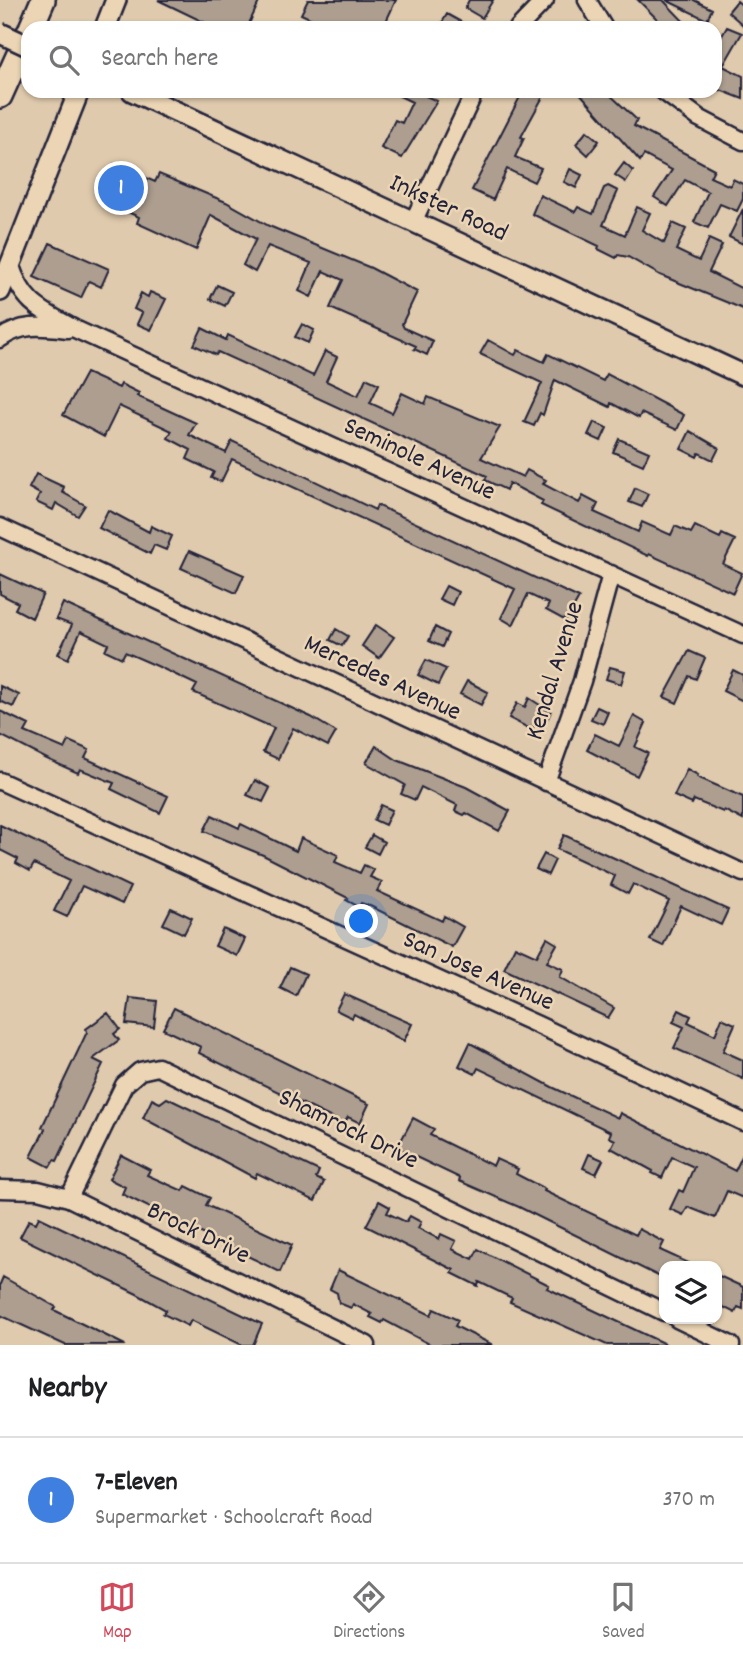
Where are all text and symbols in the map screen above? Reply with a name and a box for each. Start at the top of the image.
search box [21,21,722,98]
icon: search [45,41,83,79]
text: Search here [101,41,219,78]
pin: 1 [98,162,144,214]
street label: Inkster Road [383,165,513,253]
street label: Seminole Avenue [337,409,501,511]
street label: Kendal Avenue [517,597,595,745]
street label: Mercedes Avenue [297,626,467,732]
your location [344,904,378,938]
street label: San Jose Avenue [396,922,560,1022]
street label: Shamrock Drive [272,1080,424,1180]
street label: Brock Drive [140,1193,256,1275]
map controls [659,1261,722,1324]
button: layers [659,1261,722,1324]
text: Nearby [28,1369,106,1412]
text: 7-Eleven [95,1465,178,1502]
text: 1 [48,1484,54,1517]
text: 370 m [662,1484,715,1517]
text: Supermarket · Schoolcraft Road [95,1502,373,1535]
tab: Map [98,1578,136,1647]
tab: Directions [333,1578,405,1647]
tab: Saved [602,1578,645,1647]

